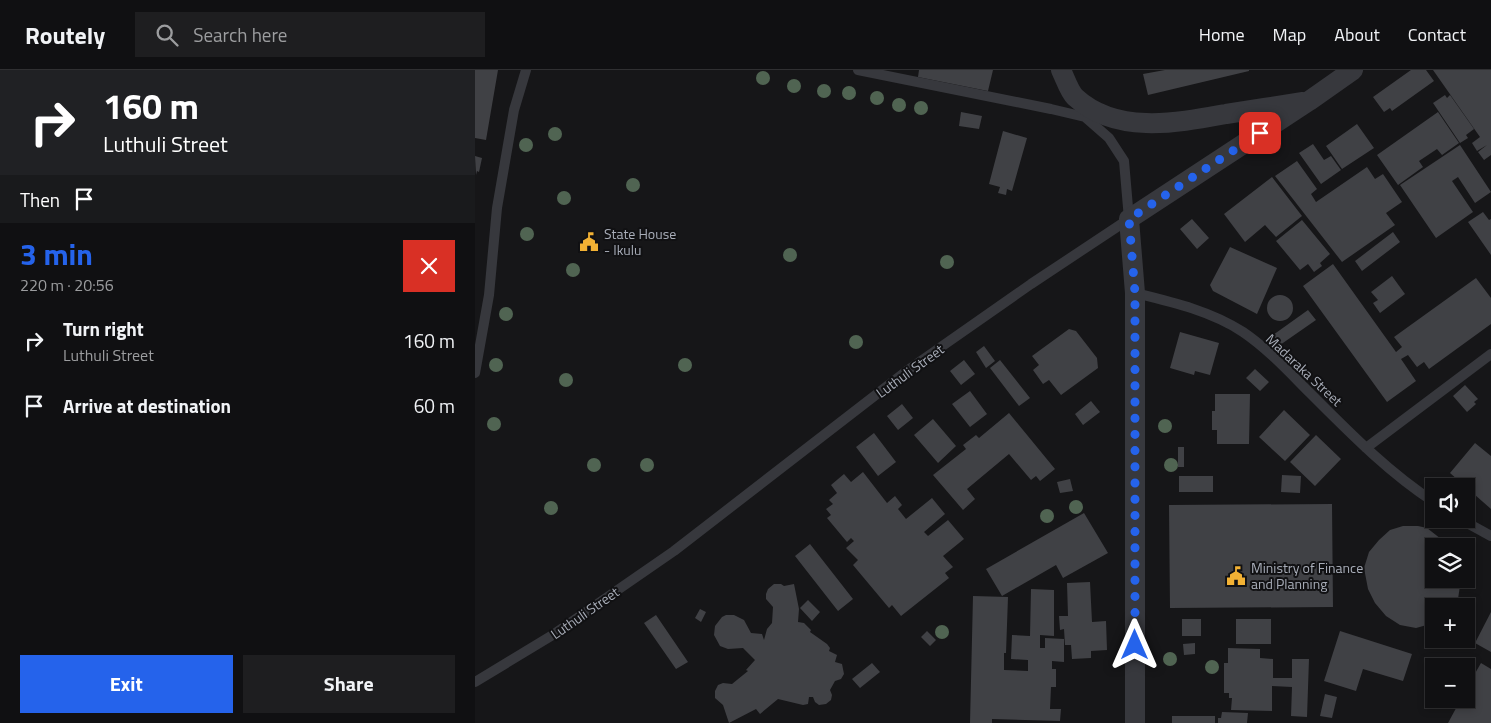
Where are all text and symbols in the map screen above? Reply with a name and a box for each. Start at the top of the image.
search box [135,12,485,57]
text: Routely [25,17,105,53]
text: Search here [193,20,287,49]
icon: search [153,21,181,49]
text: Home [1199,21,1245,48]
text: Map [1273,21,1306,48]
text: About [1334,21,1380,48]
text: Contact [1408,21,1466,48]
text: 160 m [103,79,199,133]
icon: right [20,90,85,155]
pin [1239,112,1281,154]
icon: arrive [1246,119,1274,147]
text: Luthuli Street [103,127,228,161]
text: Then [20,185,60,214]
icon: arrive [70,185,98,213]
place label: State House - Ikulu [604,223,676,260]
text: 3 min [20,231,93,277]
public building icon: State House - Ikulu [578,231,600,253]
button: close [403,240,455,292]
text: 220 m · 20:56 [20,273,114,297]
text: Turn right [63,314,144,343]
text: 160 m [403,326,455,355]
icon: right [20,327,48,355]
street label: Madaraka Street [1261,329,1347,411]
street label: Luthuli Street [871,339,948,402]
text: Luthuli Street [63,343,154,367]
text: Arrive at destination [63,391,231,420]
text: 60 m [414,391,455,420]
icon: arrive [20,392,48,420]
map controls [1425,478,1475,708]
button: sound [1425,478,1475,528]
button: layers [1425,538,1475,588]
place label: Ministry of Finance and Planning [1251,557,1363,594]
public building icon: Ministry of Finance and Planning [1225,565,1247,587]
street label: Luthuli Street [546,581,623,644]
button: + [1425,598,1475,648]
position arrow [1108,618,1160,670]
button: Exit [20,655,233,713]
button: Share [243,655,455,713]
button: − [1425,658,1475,708]

